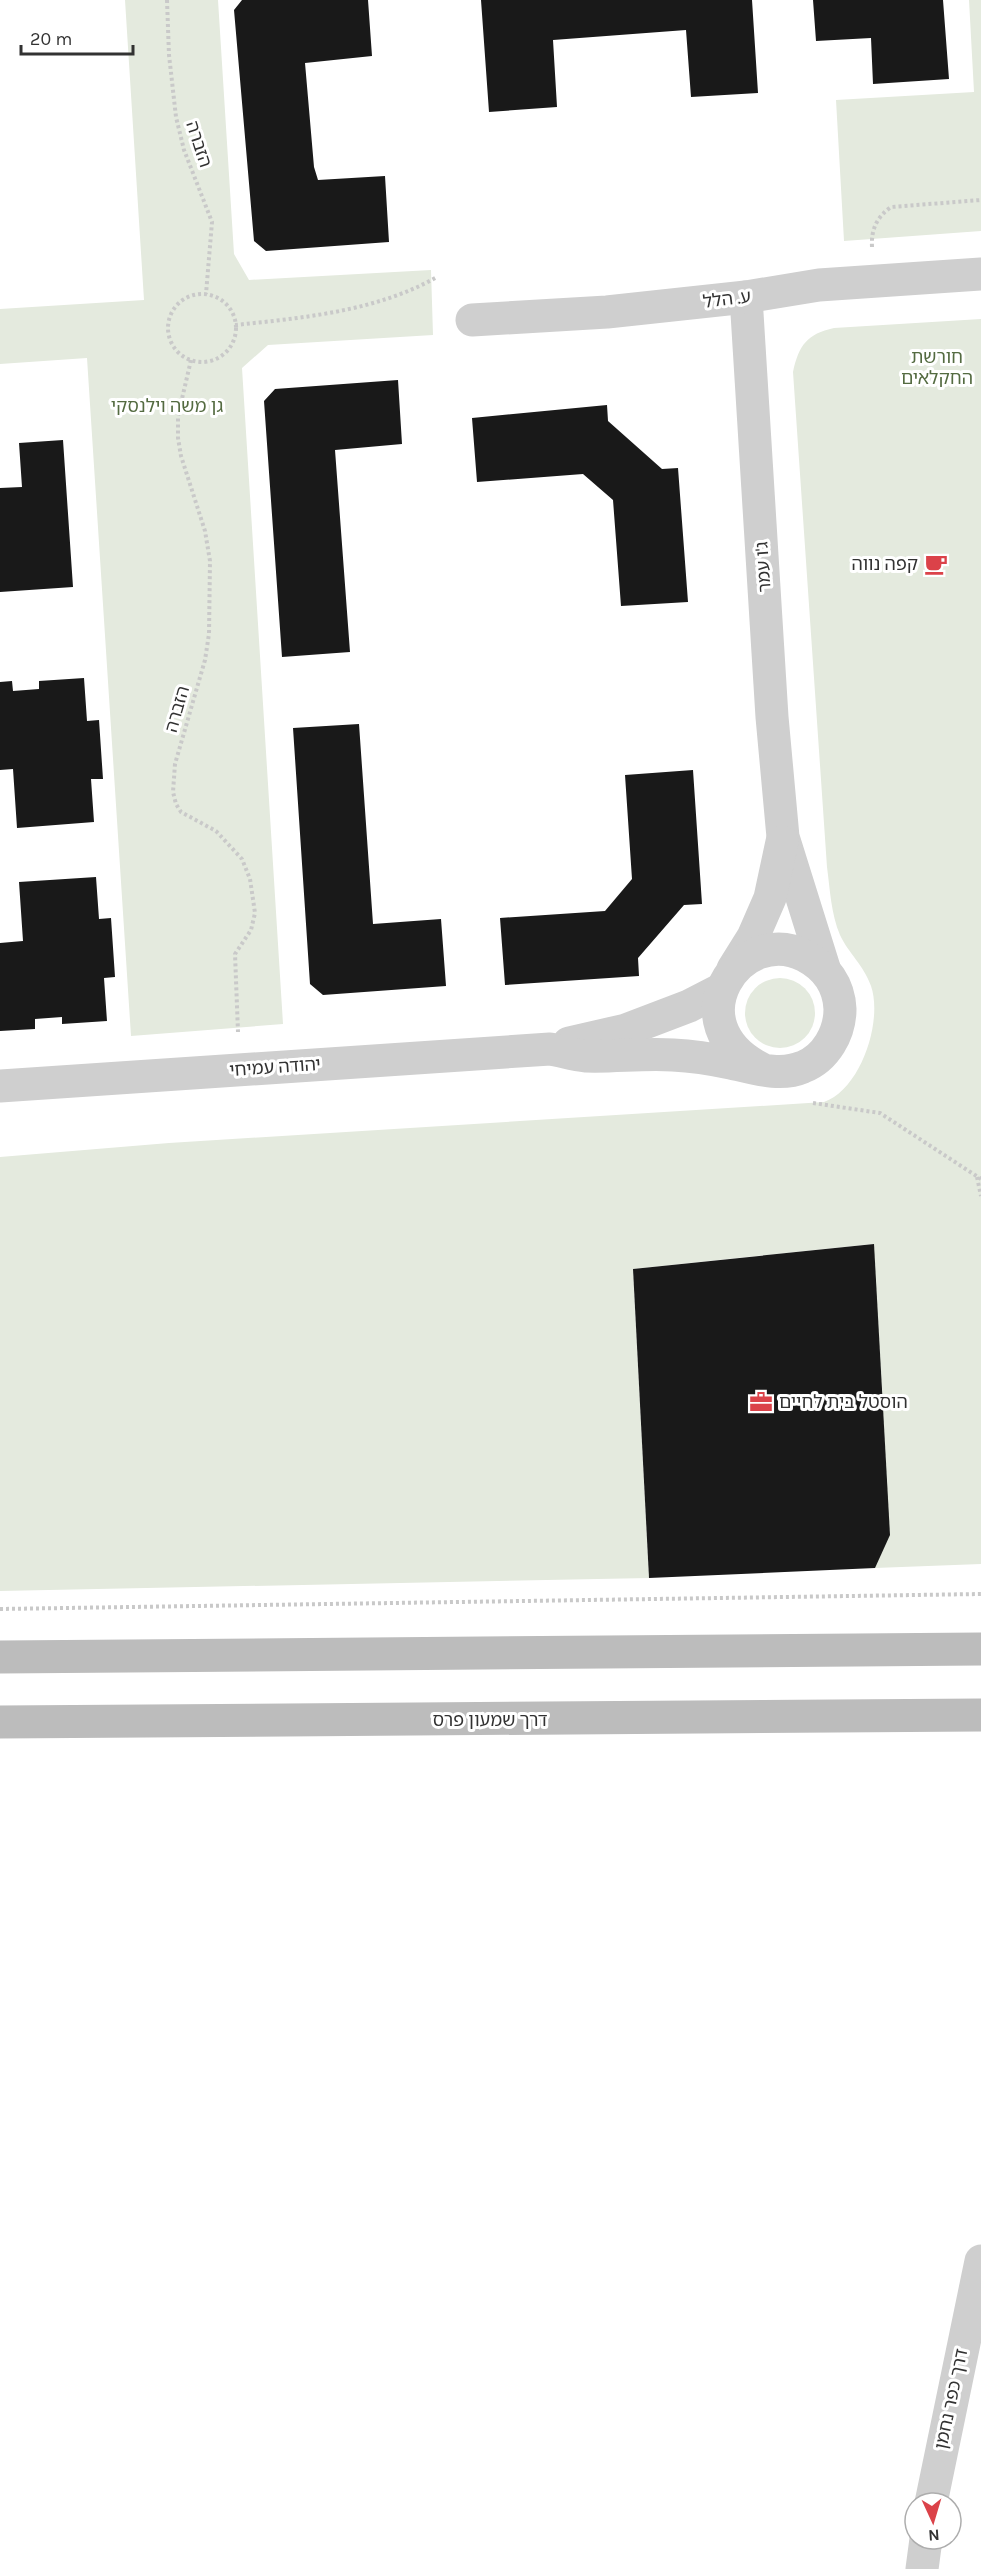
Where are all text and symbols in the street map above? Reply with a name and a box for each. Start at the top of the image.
scale bar [21,18,134,56]
text: 20 m [30,28,72,50]
street label: הזברה [181,118,217,170]
street label: ע. הלל [702,285,752,313]
park label: חורשת החקלאים [901,346,973,389]
park label: גן משה וילנסקי [111,395,224,417]
street label: ג'ו עמר [750,541,776,593]
cafe icon: קפה נווה [923,551,949,577]
place label: קפה נווה [851,553,918,575]
street label: הזברה [160,683,194,735]
street label: יהודה עמיחי [229,1053,321,1081]
office icon: הוסטל בית לחיים [748,1389,774,1415]
place label: הוסטל בית לחיים [779,1391,908,1413]
street label: דרך שמעון פרס [432,1709,548,1731]
street label: דרך כפר נחמן [930,2347,972,2451]
north arrow [903,2491,963,2551]
text: N [928,2526,940,2545]

